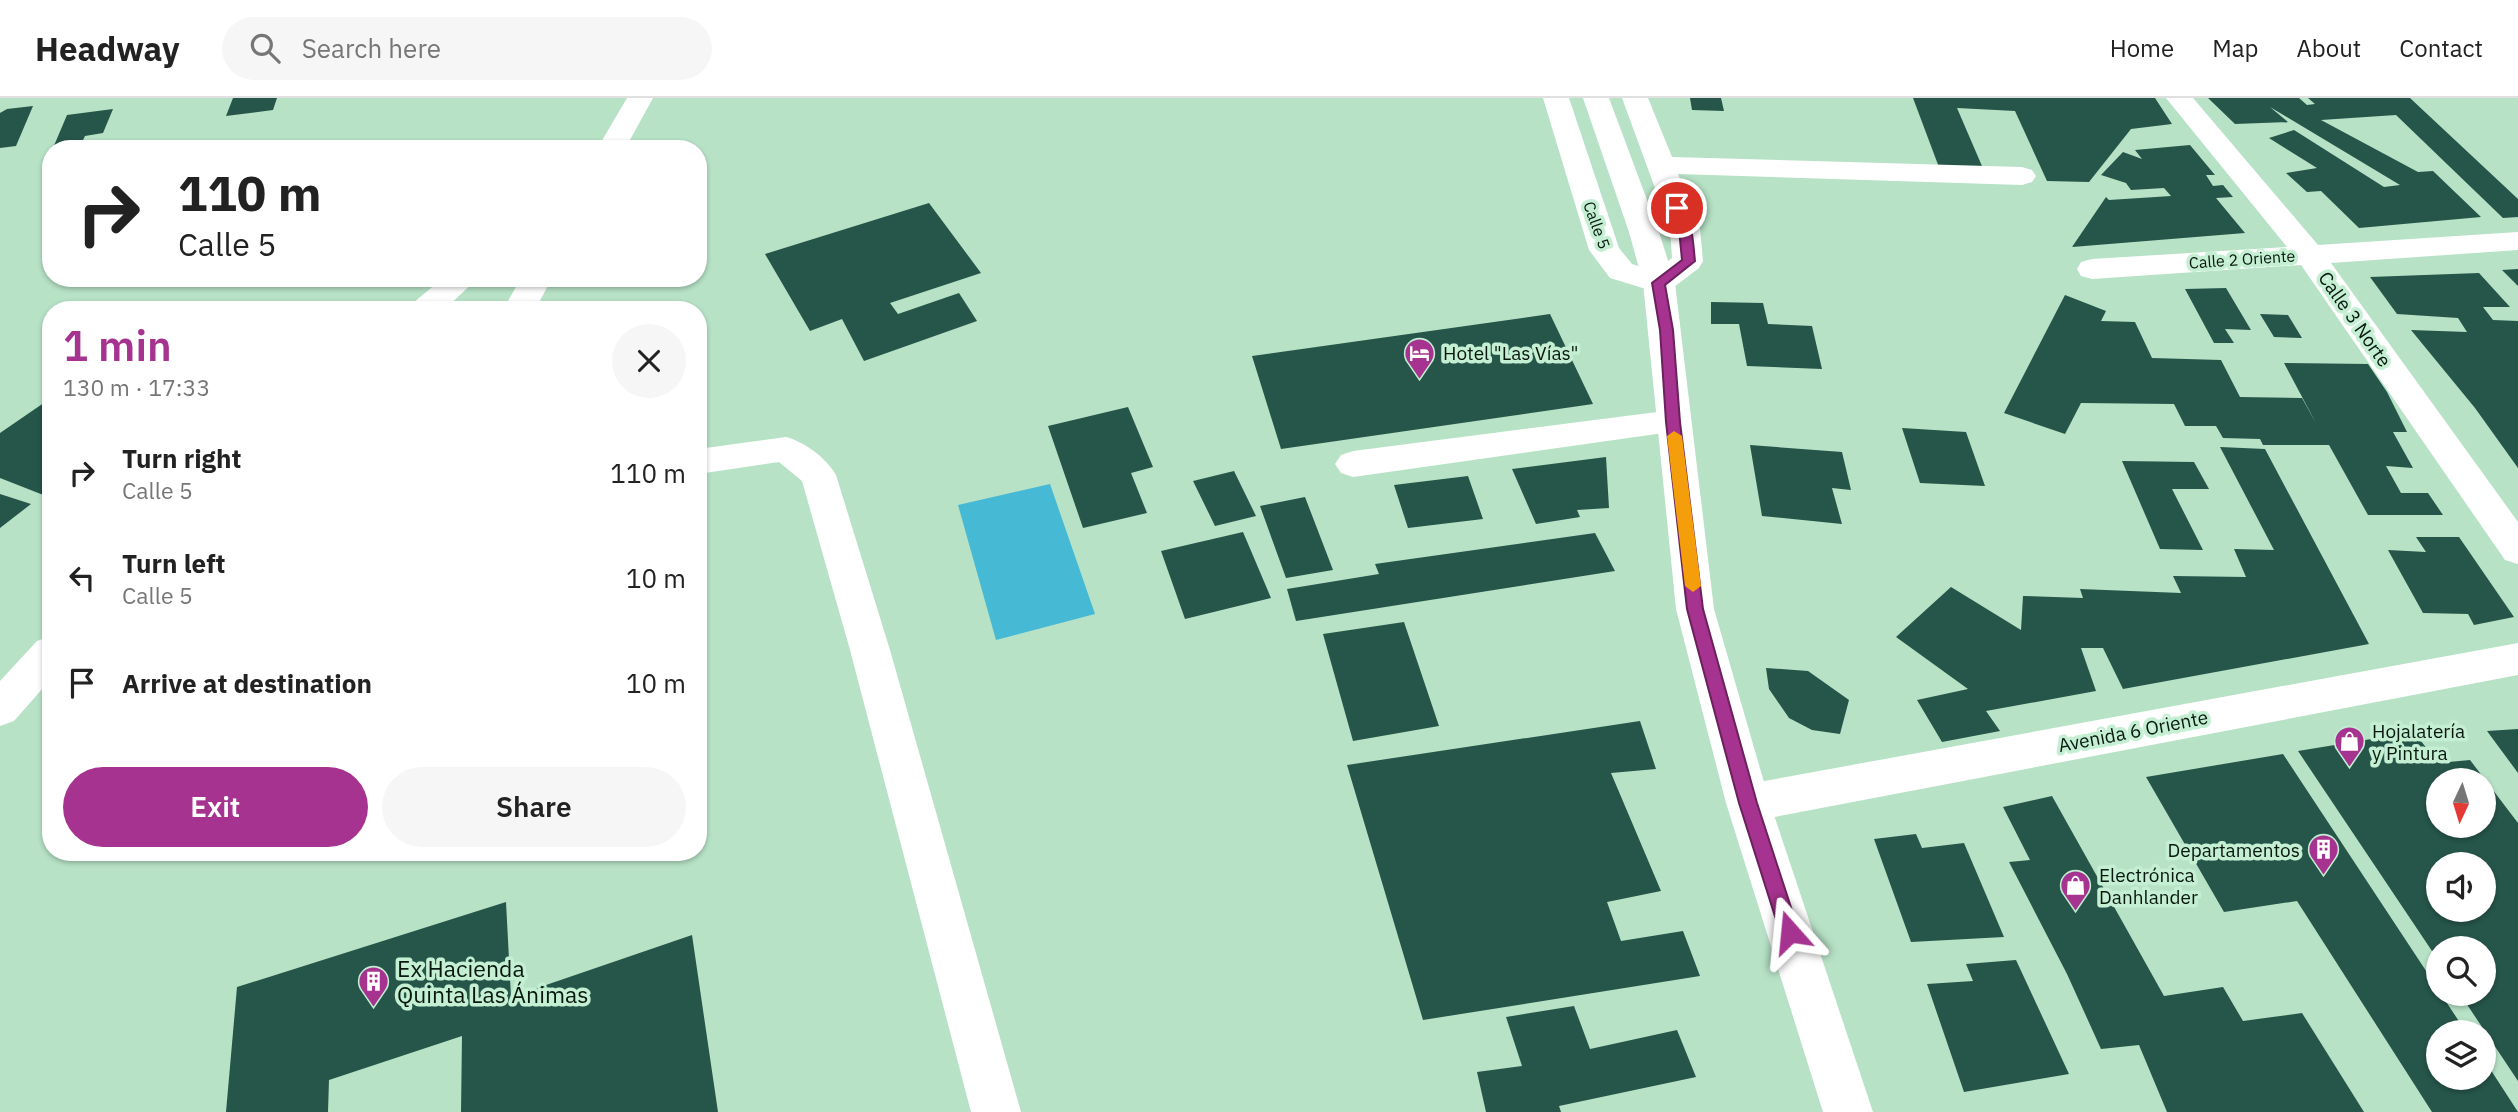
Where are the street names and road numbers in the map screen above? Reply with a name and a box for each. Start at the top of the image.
street label: Calle 5 [1579,198,1615,252]
street label: Calle 2 Oriente [2188,245,2296,273]
street label: Calle 3 Norte [2313,267,2397,371]
street label: Avenida 6 Oriente [2056,705,2210,757]

